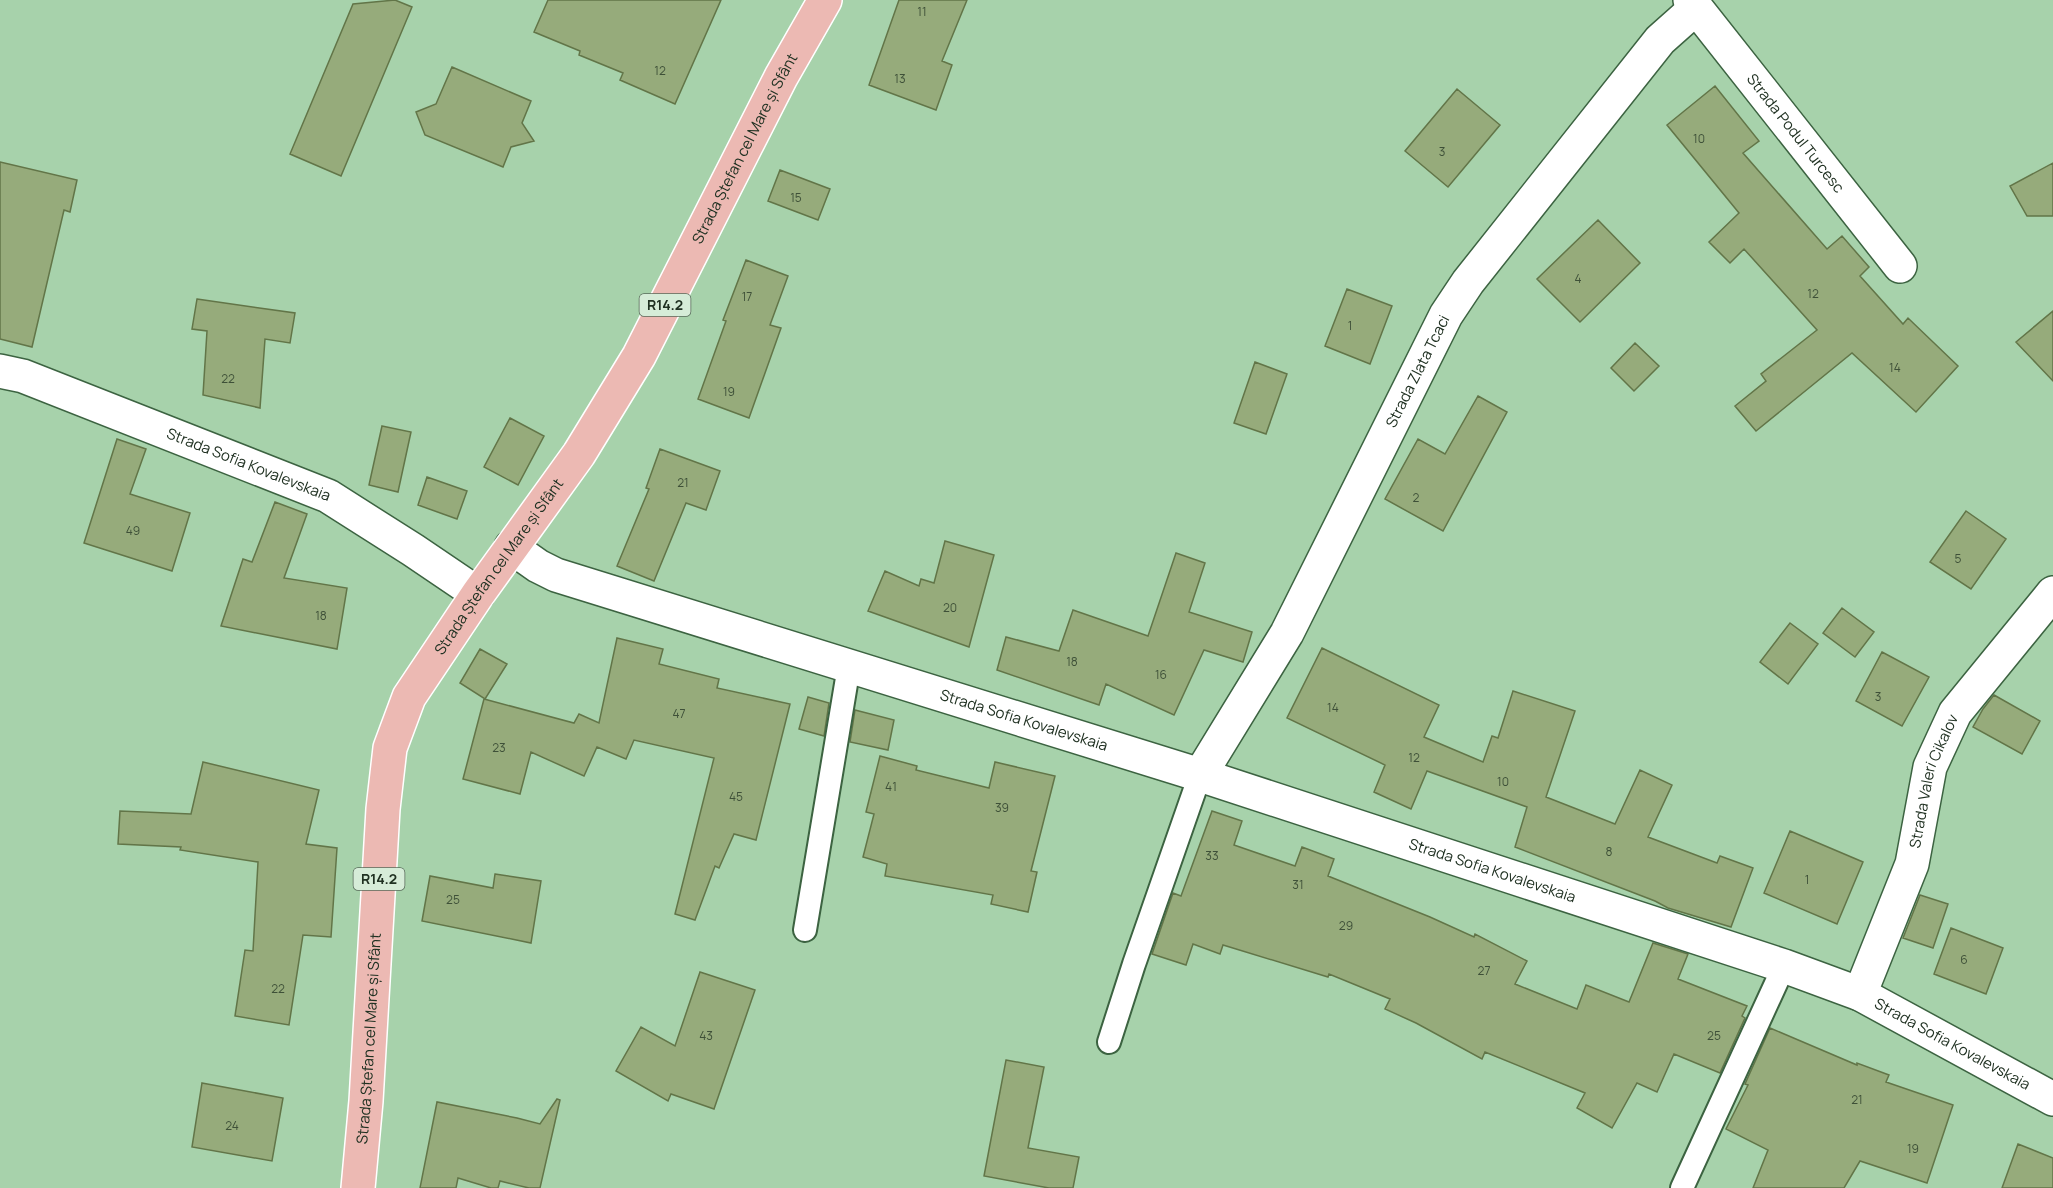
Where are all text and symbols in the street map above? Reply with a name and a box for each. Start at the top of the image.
house number: 11 [917,3,927,20]
street label: Strada Ștefan cel Mare și Sfânt [687,49,802,247]
house number: 12 [654,62,666,79]
street label: Strada Podul Turcesc [1742,69,1849,197]
house number: 13 [894,70,906,87]
house number: 10 [1693,130,1705,147]
house number: 3 [1439,143,1445,160]
house number: 15 [790,189,802,206]
house number: 4 [1574,270,1582,287]
house number: 12 [1807,285,1819,302]
house number: 17 [742,288,752,305]
road number: R14.2 [640,294,690,316]
street label: Strada Zlata Tcaci [1380,311,1454,431]
house number: 1 [1348,317,1352,334]
house number: 14 [1889,359,1901,376]
house number: 22 [221,370,235,387]
house number: 19 [723,383,735,400]
street label: Strada Sofia Kovalevskaia [164,423,334,506]
street label: Strada Ștefan cel Mare și Sfânt [429,474,568,659]
house number: 21 [677,474,689,491]
house number: 2 [1413,489,1420,506]
house number: 49 [126,522,140,539]
house number: 5 [1955,550,1962,567]
house number: 20 [943,599,957,616]
house number: 18 [315,607,327,624]
house number: 18 [1066,653,1078,670]
house number: 16 [1155,666,1167,683]
street label: Strada Sofia Kovalevskaia [937,684,1111,756]
house number: 3 [1875,688,1881,705]
house number: 14 [1327,699,1339,716]
house number: 47 [672,705,686,722]
street label: Strada Valeri Cikalov [1904,710,1963,850]
house number: 23 [492,739,506,756]
house number: 12 [1408,749,1420,766]
house number: 10 [1497,773,1509,790]
house number: 41 [885,778,897,795]
house number: 45 [729,788,743,805]
house number: 39 [995,799,1009,816]
street label: Strada Sofia Kovalevskaia [1406,833,1579,907]
house number: 8 [1606,843,1613,860]
house number: 33 [1205,847,1219,864]
road number: R14.2 [354,868,404,890]
house number: 1 [1805,871,1809,888]
house number: 31 [1292,876,1304,893]
house number: 25 [446,891,460,908]
house number: 29 [1339,917,1353,934]
street label: Strada Ștefan cel Mare și Sfânt [351,932,386,1145]
house number: 6 [1960,951,1968,968]
house number: 27 [1478,962,1490,979]
house number: 22 [271,980,285,997]
street label: Strada Sofia Kovalevskaia [1871,993,2034,1095]
house number: 43 [699,1027,713,1044]
house number: 25 [1707,1027,1721,1044]
house number: 21 [1851,1091,1863,1108]
house number: 24 [225,1117,239,1134]
house number: 19 [1907,1140,1919,1157]

